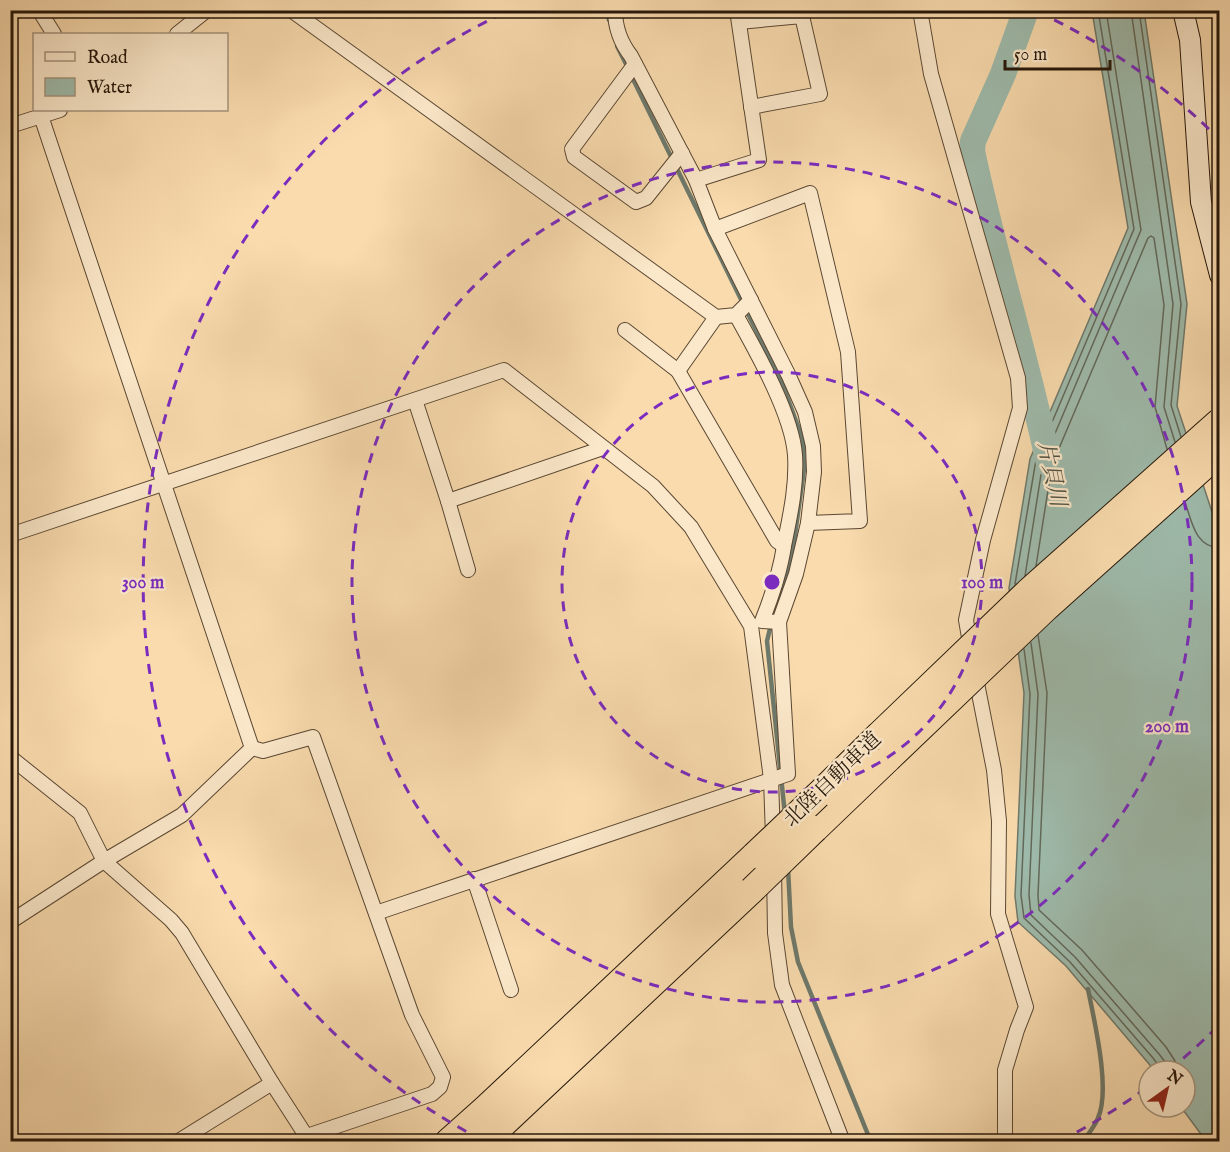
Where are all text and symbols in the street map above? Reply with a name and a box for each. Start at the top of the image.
legend [33,33,228,111]
scale bar [1005,33,1110,71]
text: 50 m [1014,44,1047,67]
text: Road [87,47,128,70]
text: Water [87,77,132,100]
water label: 片貝川 [1030,439,1072,511]
text: 300 m [122,572,164,595]
centre of rings [762,572,782,592]
text: 100 m [961,572,1003,595]
text: 200 m [1145,716,1189,739]
street label: 北陸自動車道 [778,727,888,833]
north arrow [1137,1059,1197,1119]
text: N [1162,1066,1186,1090]

